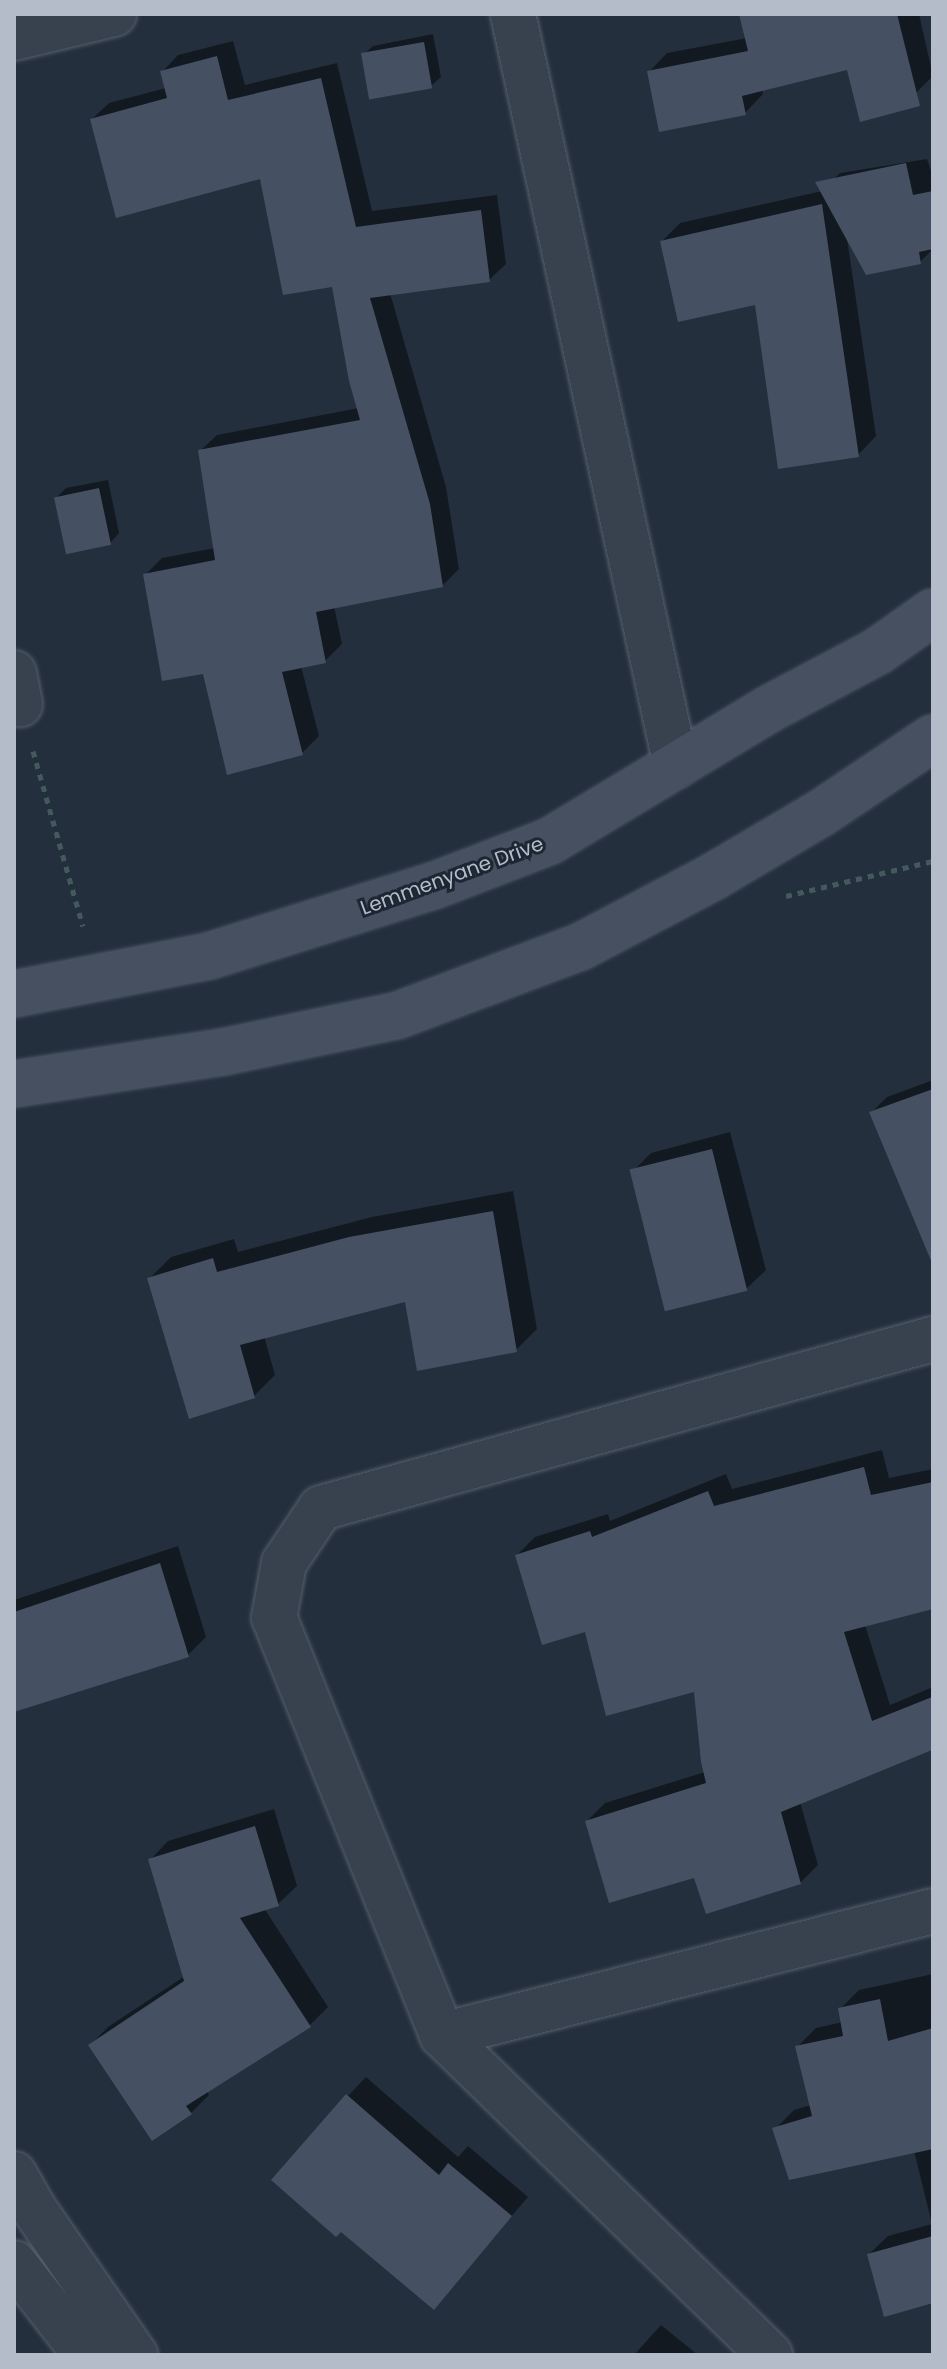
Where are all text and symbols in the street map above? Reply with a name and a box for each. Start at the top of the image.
street label: Lemmenyane Drive [357,832,547,920]

